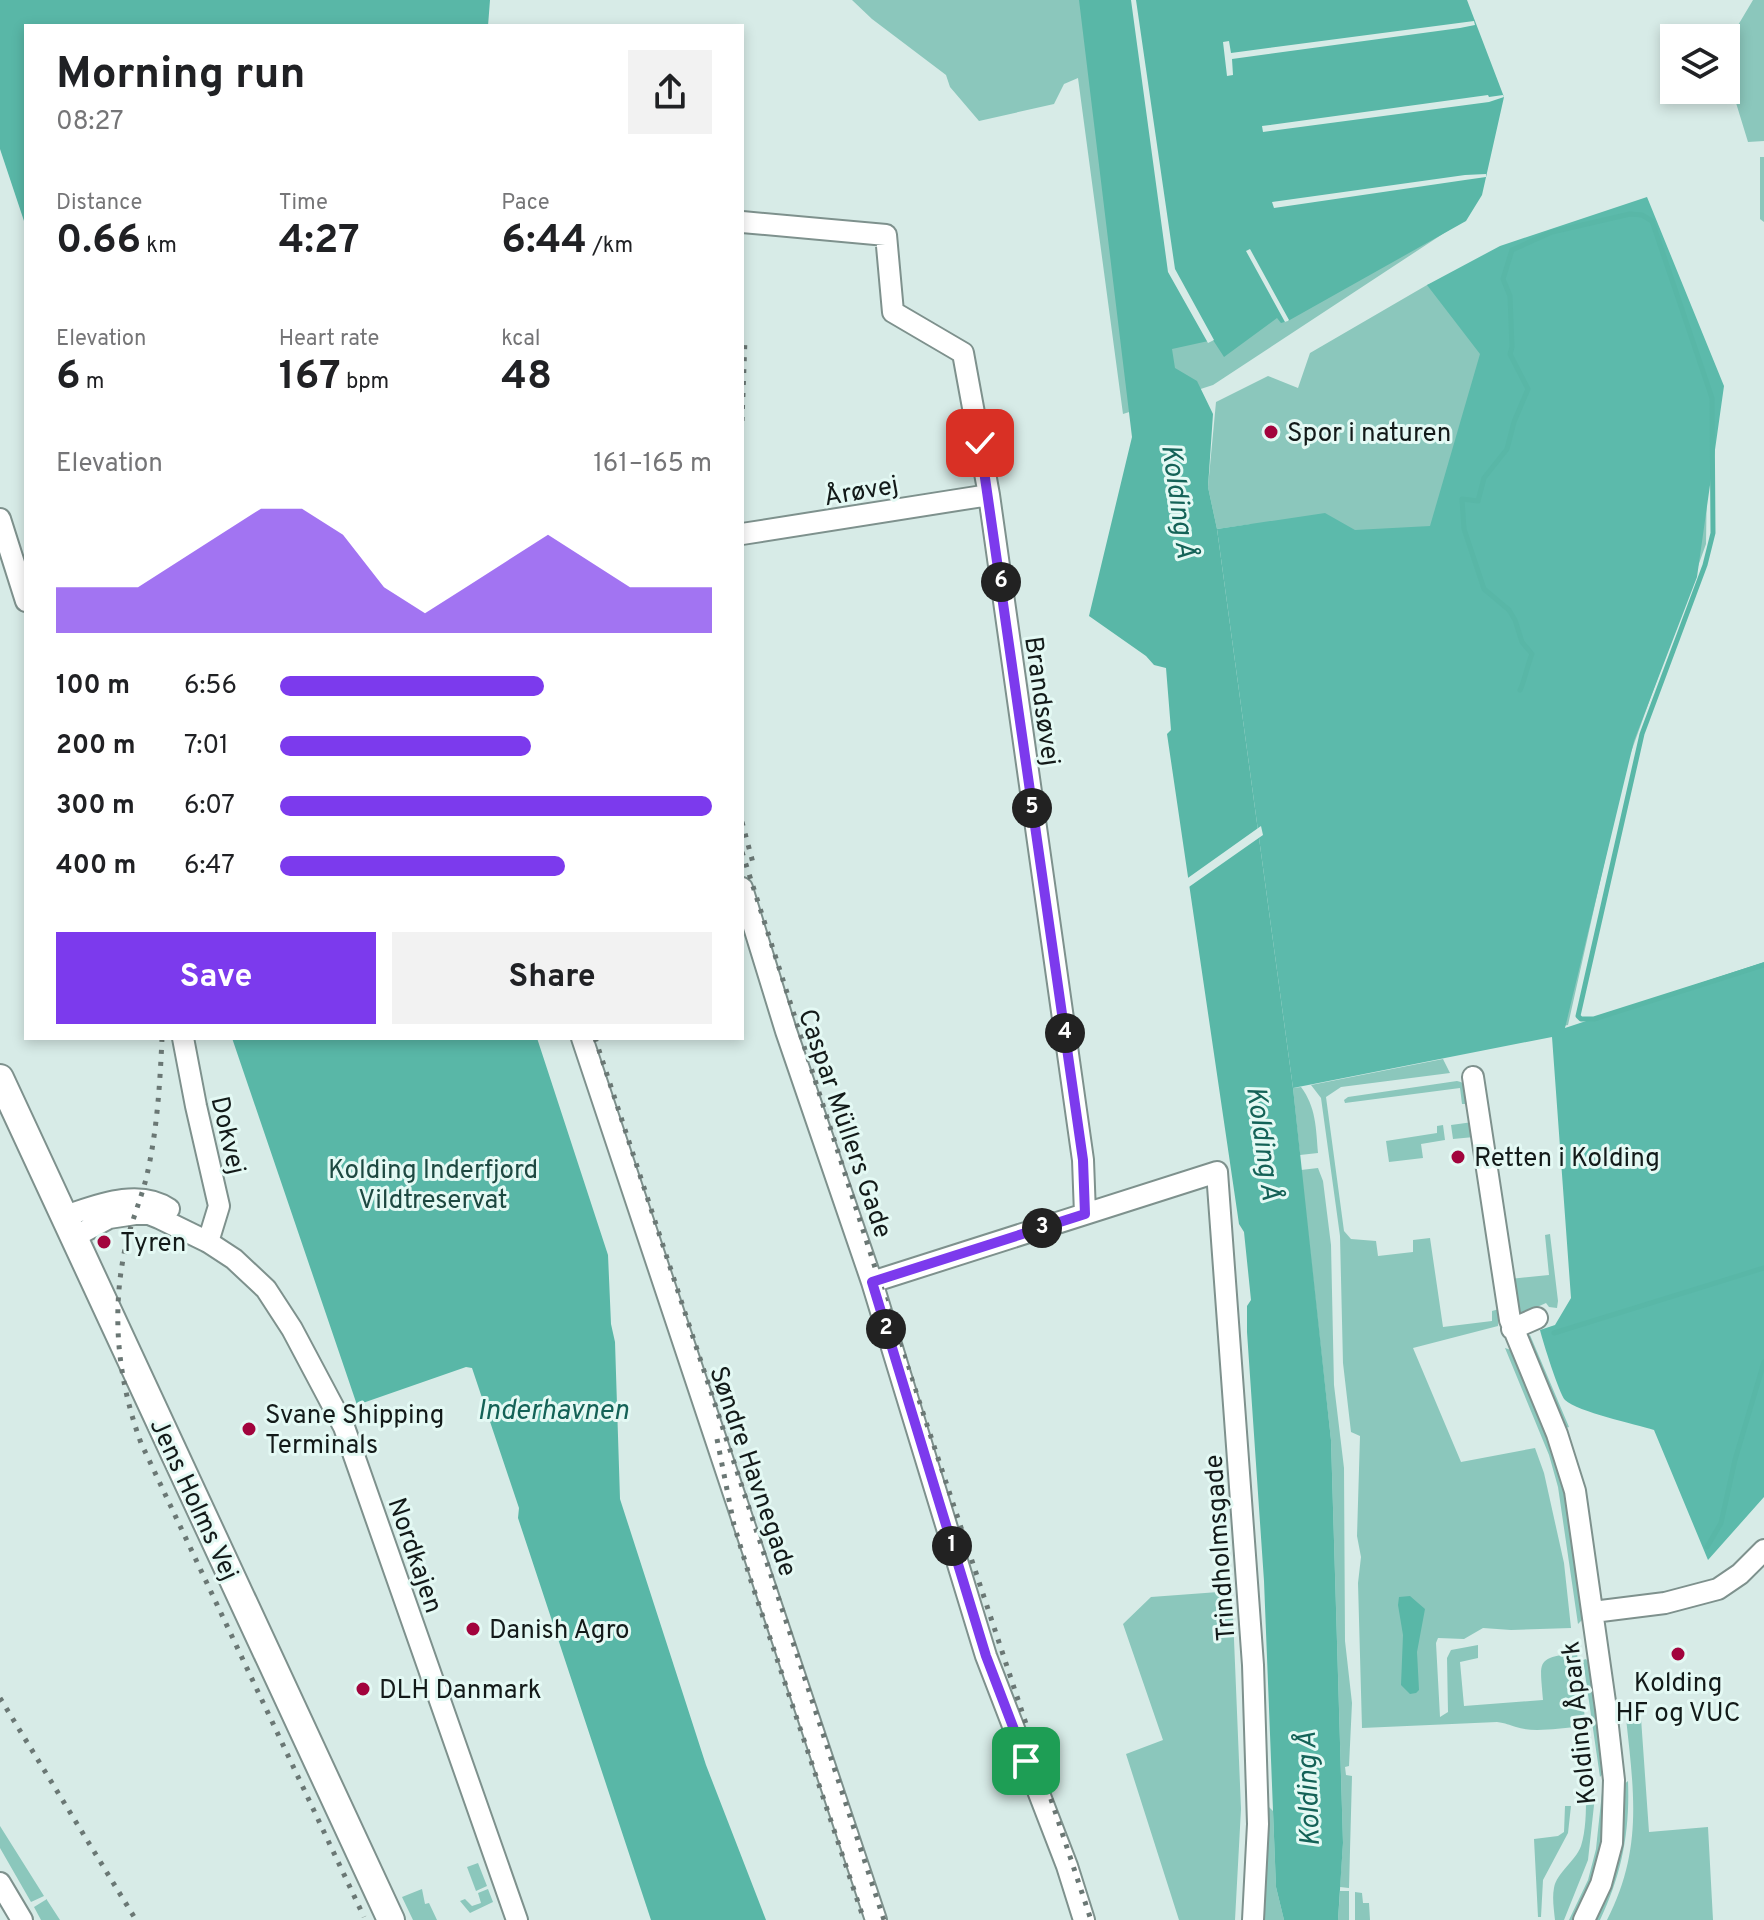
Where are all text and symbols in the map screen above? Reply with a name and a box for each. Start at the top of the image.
map controls [1660,24,1740,104]
button: layers [1660,24,1740,104]
text: Morning run [56,48,306,104]
button: share [628,50,712,134]
text: 08:27 [56,106,124,139]
text: Distance [56,190,142,217]
text: Time [279,190,328,217]
text: Pace [501,190,550,217]
text: 0.66 [56,217,141,267]
text: 4:27 [279,217,360,267]
text: 6:44 [501,217,587,267]
text: km [141,233,177,260]
text: /km [587,233,633,260]
text: Elevation [56,326,146,353]
text: Heart rate [279,326,379,353]
text: kcal [501,326,540,353]
text: 6 [56,353,81,403]
text: 167 [279,353,341,403]
text: 48 [501,353,552,403]
text: m [81,369,104,396]
text: bpm [341,369,389,396]
pin [946,409,1014,477]
place label: Spor i naturen [1287,418,1451,451]
icon: check [958,421,1002,465]
marker: Spor i naturen [1262,423,1280,441]
water label: Kolding Å [1151,442,1203,561]
text: Elevation [56,448,163,481]
text: 161–165 m [593,448,712,481]
street label: Årøvej [822,470,901,515]
pin: 6 [981,562,1021,602]
text: 6 [994,568,1008,595]
street label: Brandsøvej [1015,634,1066,768]
text: 100 m [56,670,130,703]
text: 6:56 [184,670,237,703]
text: 200 m [56,730,135,763]
text: 7:01 [184,730,229,763]
pin: 5 [1012,788,1052,828]
text: 300 m [56,790,135,823]
text: 6:07 [184,790,235,823]
text: 5 [1025,794,1039,821]
text: 400 m [56,850,136,883]
text: 6:47 [184,850,235,883]
button: Save [56,932,376,1024]
button: Share [392,932,712,1024]
street label: Caspar Müllers Gade [789,1005,898,1243]
pin: 4 [1045,1013,1085,1053]
text: 4 [1058,1019,1072,1046]
water label: Kolding Å [1236,1084,1288,1203]
street label: Dokvej [202,1093,252,1178]
place label: Retten i Kolding [1474,1143,1660,1176]
marker: Retten i Kolding [1449,1148,1467,1166]
park label: Kolding Inderfjord Vildtreservat [328,1155,538,1218]
pin: 3 [1022,1208,1062,1248]
text: 3 [1035,1214,1049,1241]
place label: Tyren [120,1228,186,1261]
marker: Tyren [95,1233,113,1251]
pin: 2 [866,1309,906,1349]
text: 2 [879,1315,893,1342]
street label: Søndre Havnegade [700,1362,803,1581]
water label: Inderhavnen [477,1394,629,1430]
place label: Svane Shipping Terminals [265,1400,444,1463]
street label: Jens Holms Vej [141,1414,245,1586]
marker: Svane Shipping Terminals [240,1420,258,1438]
street label: Trindholmsgade [1199,1453,1244,1642]
street label: Nordkajen [378,1494,449,1618]
pin: 1 [932,1526,972,1566]
text: 1 [948,1532,956,1559]
place label: Danish Agro [489,1615,630,1648]
marker: Danish Agro [464,1620,482,1638]
street label: Kolding Åpark [1555,1639,1605,1806]
marker: Kolding HF og VUC [1669,1645,1687,1663]
place label: Kolding HF og VUC [1615,1668,1741,1731]
place label: DLH Danmark [379,1675,542,1708]
marker: DLH Danmark [354,1680,372,1698]
pin [992,1727,1060,1795]
water label: Kolding Å [1290,1731,1330,1847]
icon: arrive [1004,1739,1048,1783]

